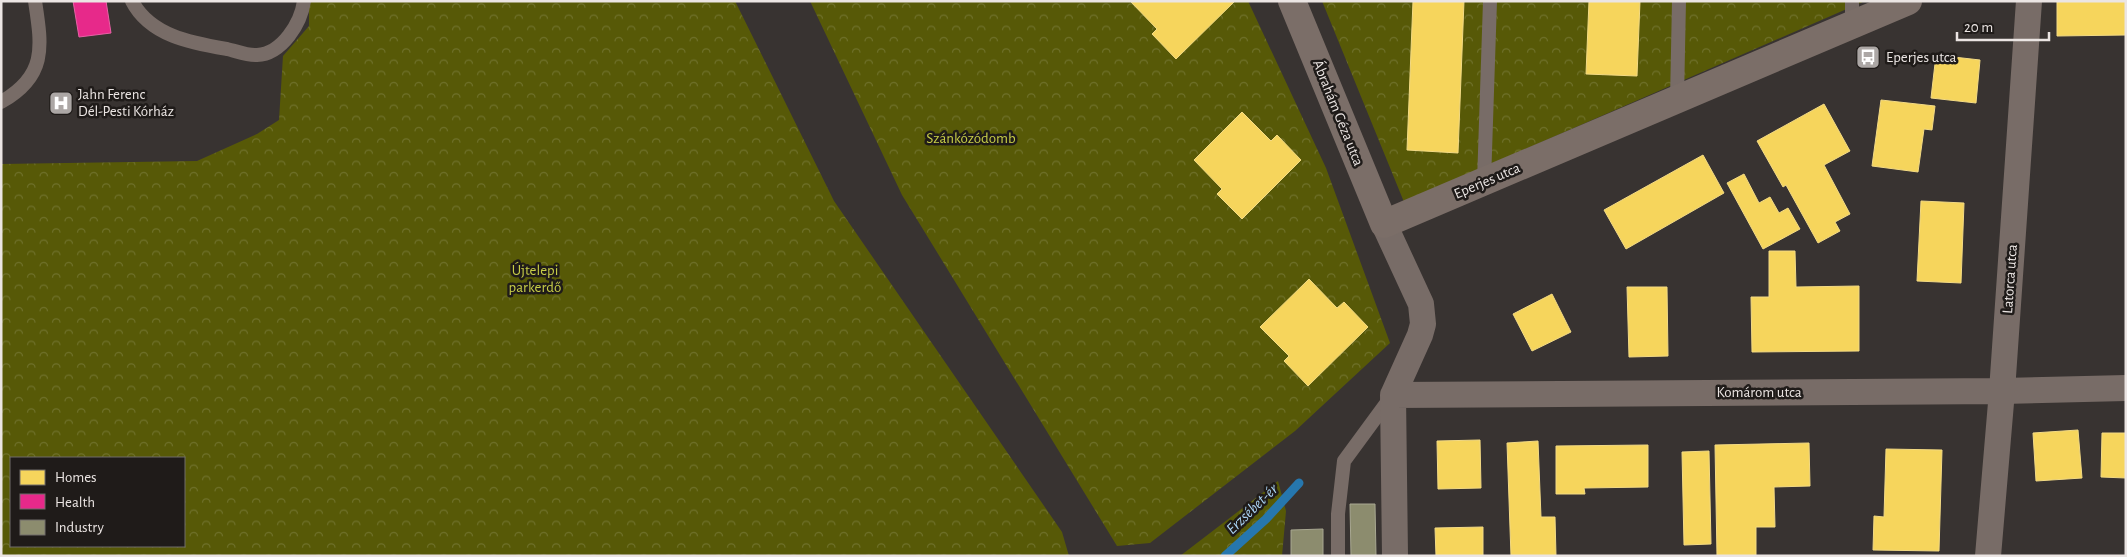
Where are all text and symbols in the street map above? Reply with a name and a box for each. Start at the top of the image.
scale bar [1957,10,2050,42]
text: 20 m [1964,20,1993,35]
bus stop icon: Eperjes utca [1855,44,1881,70]
place label: Eperjes utca [1886,50,1956,65]
street label: Ábrahám Géza utca [1310,57,1368,168]
place label: Jahn Ferenc Dél-Pesti Kórház [78,87,174,119]
hospital icon: Jahn Ferenc Dél-Pesti Kórház [48,90,74,116]
park label: Szánkózódomb [926,131,1016,146]
street label: Eperjes utca [1452,160,1522,202]
street label: Latorca utca [2000,244,2020,314]
park label: Újtelepi parkerdő [509,261,561,295]
street label: Komárom utca [1716,385,1802,400]
legend [10,457,185,547]
text: Homes [55,470,97,485]
water label: Erzsébet-ér [1223,480,1281,537]
text: Health [55,495,95,510]
text: Industry [55,520,104,535]

